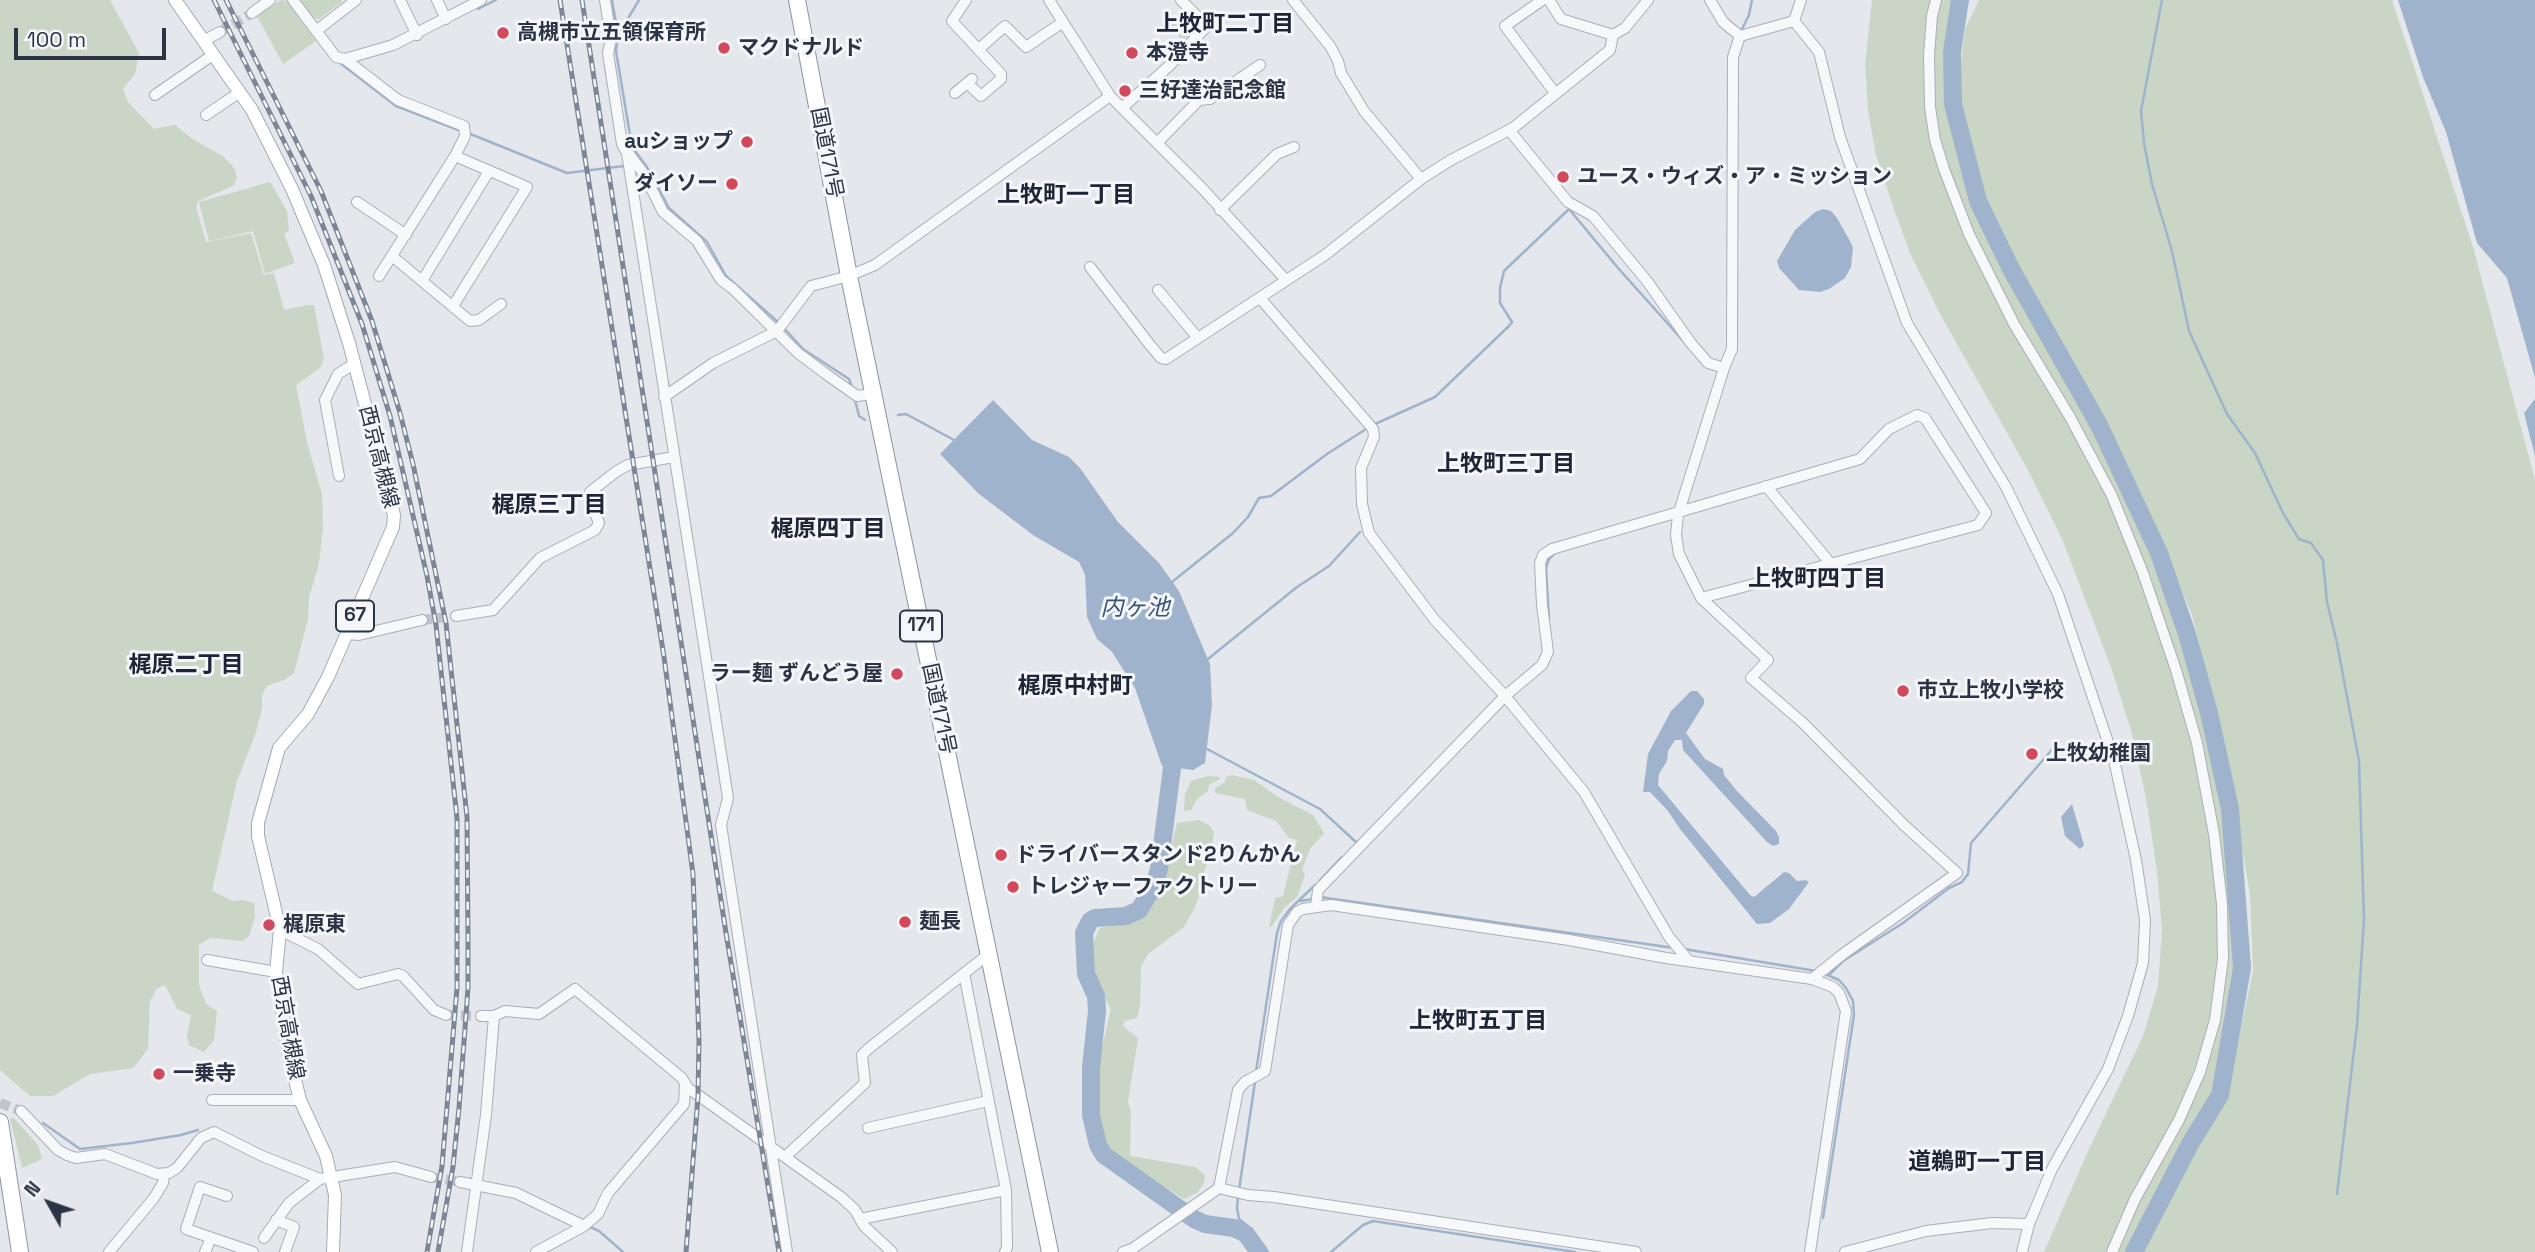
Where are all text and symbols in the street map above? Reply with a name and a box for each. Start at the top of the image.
district label: 上牧町二丁目 [1156,11,1294,39]
scale bar [18,14,170,58]
place label: 高槻市立五領保育所 [517,20,706,46]
marker: 高槻市立五領保育所 [495,25,511,41]
text: 100 m [27,26,86,53]
place label: マクドナルド [738,35,864,61]
marker: マクドナルド [716,40,732,56]
place label: 本澄寺 [1146,40,1209,66]
marker: 本澄寺 [1124,45,1140,61]
place label: 三好達治記念館 [1139,78,1286,104]
marker: 三好達治記念館 [1117,83,1133,99]
street label: 国道171号 [805,105,847,201]
place label: auショップ [624,129,733,155]
marker: auショップ [739,134,755,150]
place label: ユース・ウィズ・ア・ミッション [1577,164,1892,190]
marker: ユース・ウィズ・ア・ミッション [1555,169,1571,185]
place label: ダイソー [634,171,718,197]
marker: ダイソー [724,176,740,192]
district label: 上牧町一丁目 [997,182,1135,210]
street label: 西京高槻線 [353,403,403,511]
district label: 上牧町三丁目 [1437,451,1575,479]
district label: 梶原三丁目 [492,492,606,520]
district label: 梶原四丁目 [771,516,885,544]
district label: 上牧町四丁目 [1748,566,1886,594]
water label: 内ヶ池 [1101,595,1169,623]
road number: 67 [336,600,374,632]
road number: 171 [900,610,942,642]
district label: 梶原二丁目 [129,652,243,680]
place label: ラー麺 ずんどう屋 [710,661,883,687]
street label: 国道171号 [916,661,960,757]
marker: ラー麺 ずんどう屋 [889,666,905,682]
district label: 梶原中村町 [1018,673,1132,701]
place label: 市立上牧小学校 [1917,678,2064,704]
marker: 市立上牧小学校 [1895,683,1911,699]
place label: 上牧幼稚園 [2046,741,2151,767]
marker: 上牧幼稚園 [2024,746,2040,762]
place label: ドライバースタンド2りんかん [1015,842,1300,868]
marker: ドライバースタンド2りんかん [993,847,1009,863]
place label: トレジャーファクトリー [1027,874,1258,900]
marker: トレジャーファクトリー [1005,879,1021,895]
place label: 麺長 [919,909,961,935]
place label: 梶原東 [283,912,346,938]
marker: 麺長 [897,914,913,930]
marker: 梶原東 [261,917,277,933]
street label: 西京高槻線 [265,974,309,1082]
district label: 上牧町五丁目 [1409,1008,1547,1036]
place label: 一乗寺 [173,1061,236,1087]
marker: 一乗寺 [151,1066,167,1082]
district label: 道鵜町一丁目 [1908,1149,2046,1177]
north arrow [14,1168,84,1238]
text: N [19,1176,46,1202]

